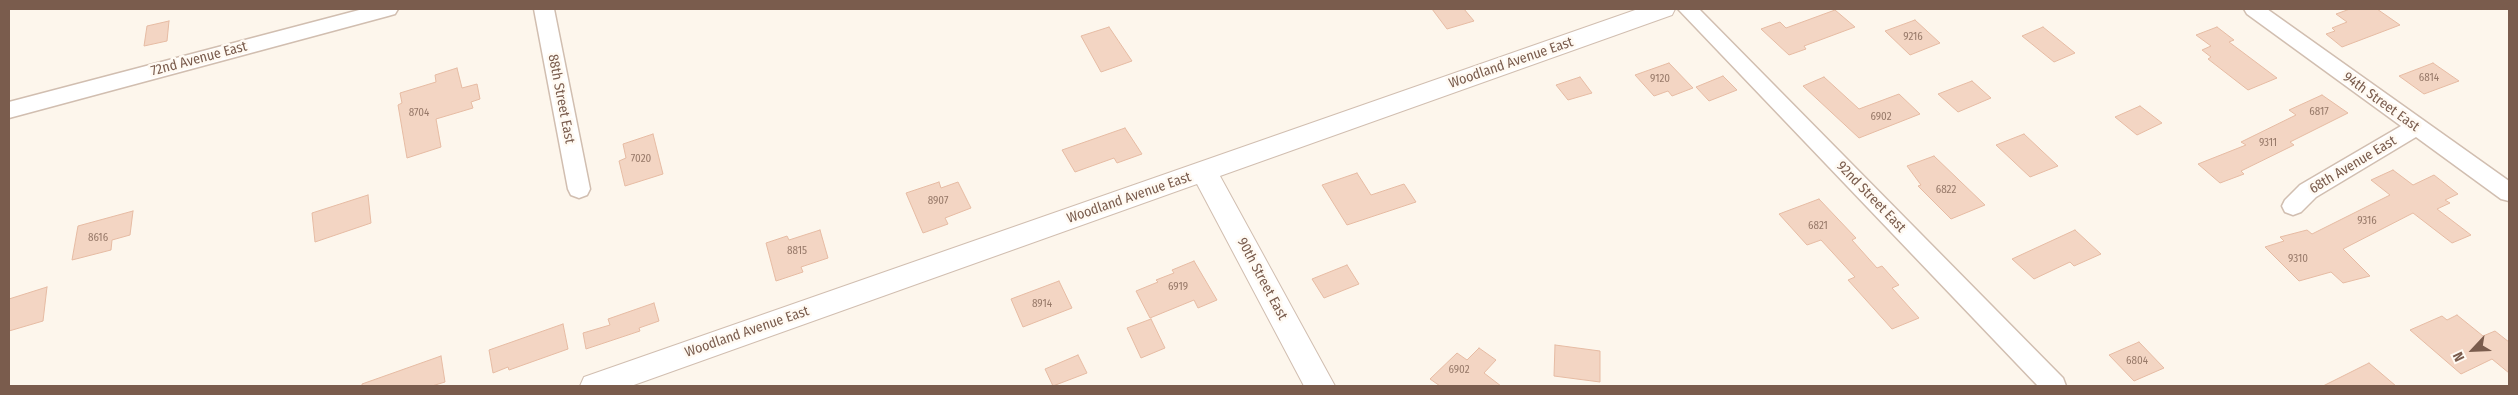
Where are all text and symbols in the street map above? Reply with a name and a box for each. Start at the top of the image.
house number: 9216 [1903,30,1923,44]
street label: Woodland Avenue East [1447,34,1575,92]
street label: 72nd Avenue East [149,38,249,80]
street label: 88th Street East [544,53,578,145]
street label: 94th Street East [2340,69,2422,135]
house number: 6814 [2419,71,2439,85]
house number: 9120 [1650,72,1670,86]
house number: 6817 [2309,105,2329,119]
house number: 8704 [409,106,429,120]
house number: 6902 [1870,110,1892,124]
street label: 68th Avenue East [2307,132,2399,198]
house number: 9311 [2259,136,2277,150]
house number: 7020 [631,152,651,166]
street label: 92nd Street East [1833,158,1909,236]
street label: Woodland Avenue East [1065,169,1193,227]
house number: 6822 [1936,183,1956,197]
house number: 8907 [928,194,948,208]
house number: 9316 [2357,214,2377,228]
house number: 6821 [1808,219,1828,233]
house number: 8616 [88,231,108,245]
street label: 90th Street East [1233,235,1291,323]
house number: 8815 [787,244,807,258]
house number: 9310 [2288,252,2308,266]
house number: 6919 [1168,280,1188,294]
house number: 8914 [1032,297,1052,311]
street label: Woodland Avenue East [683,303,811,361]
north arrow [2448,325,2498,375]
text: N [2449,349,2468,364]
house number: 6804 [2126,354,2148,368]
house number: 6902 [1448,363,1470,377]

